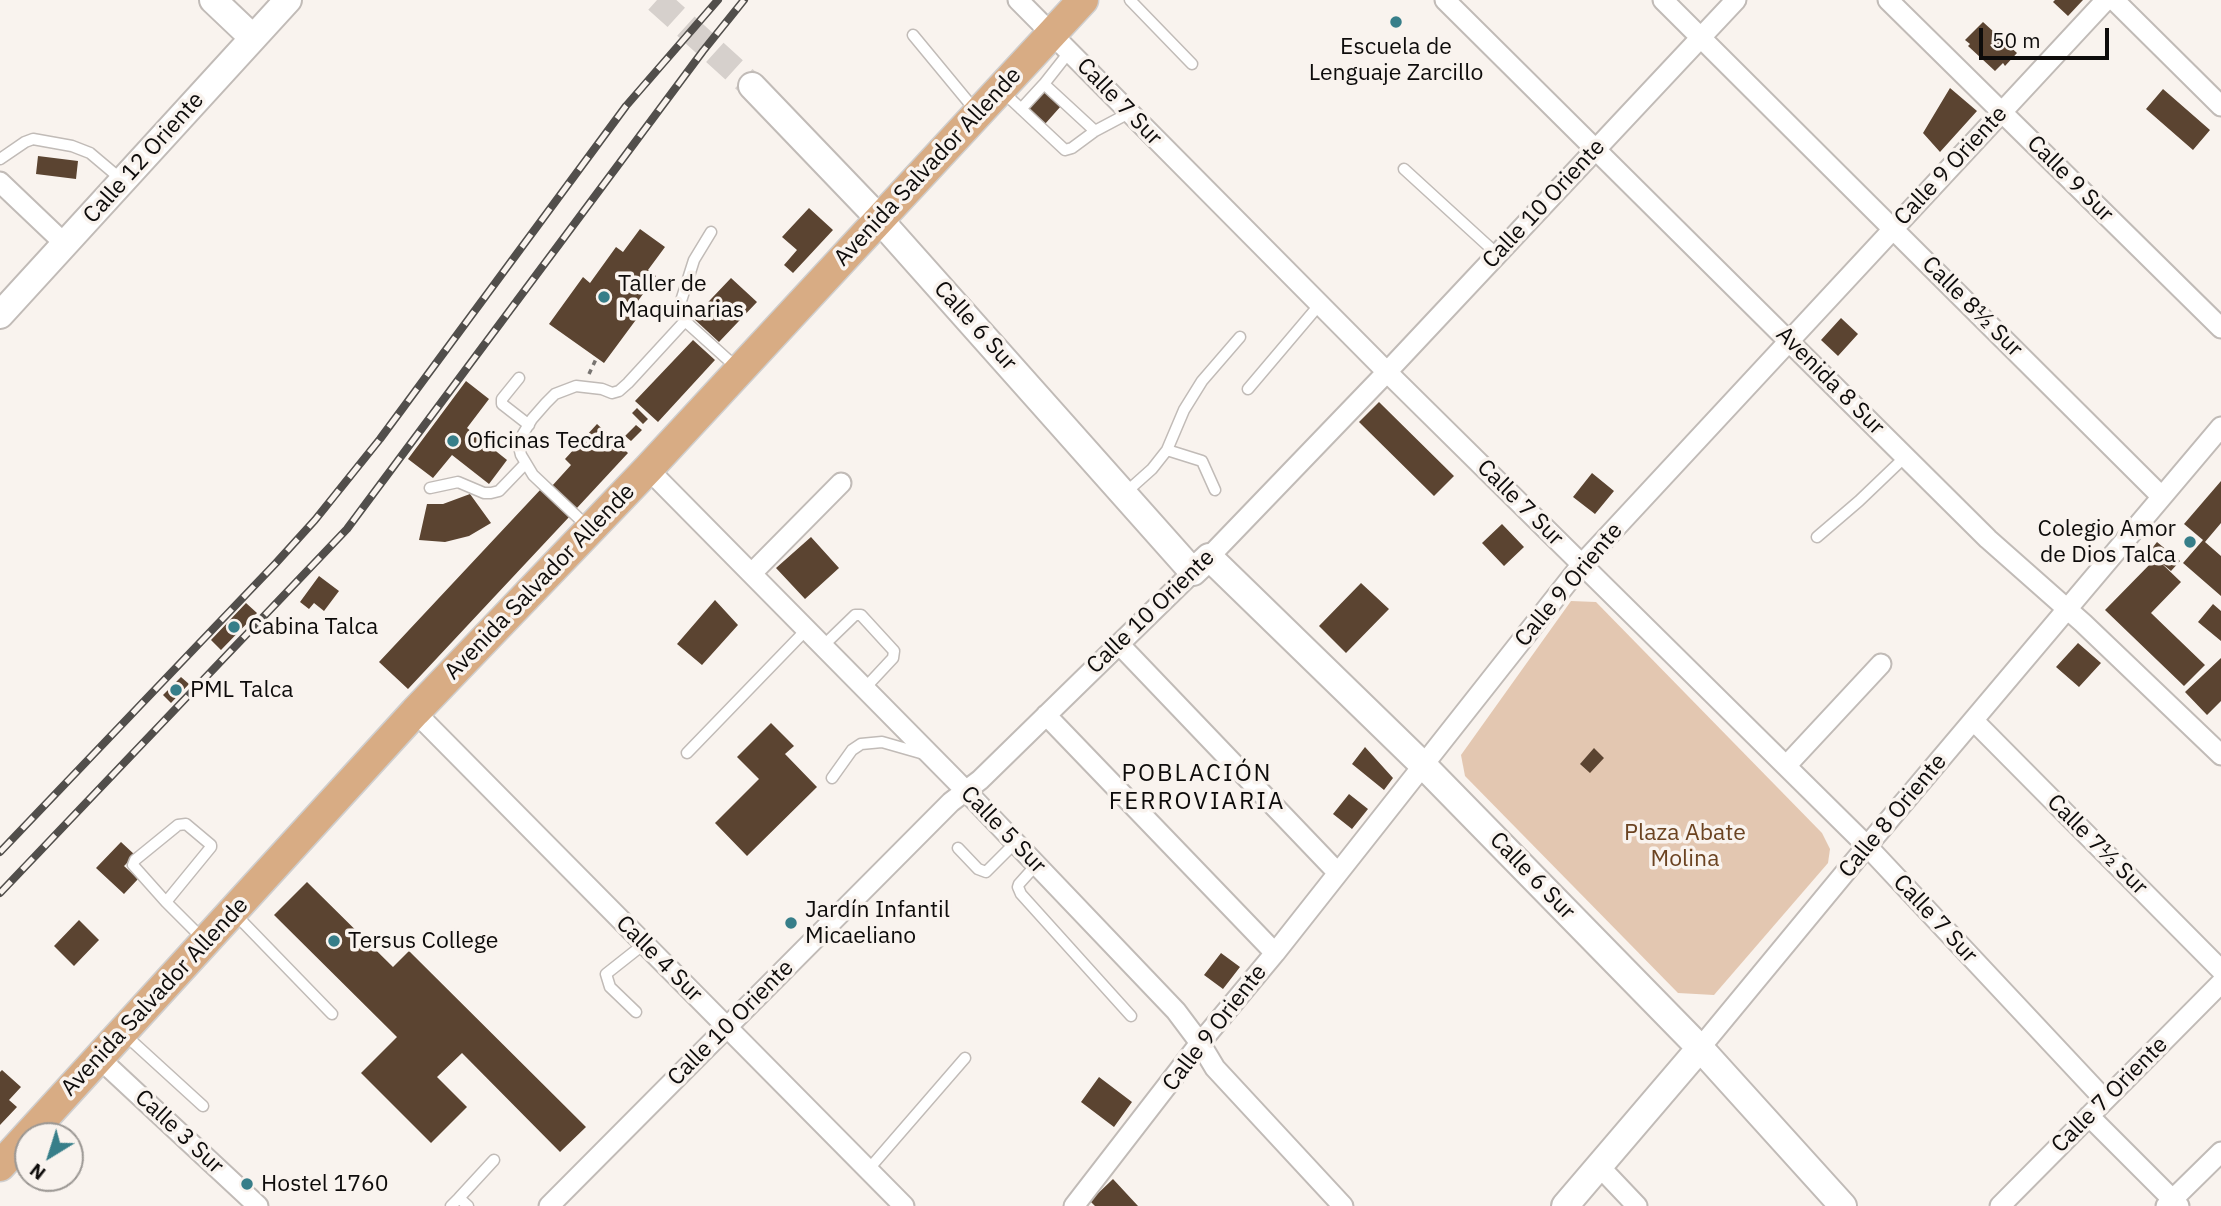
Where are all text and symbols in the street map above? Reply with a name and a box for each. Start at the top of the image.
marker: Escuela de Lenguaje Zarcillo [1388,14,1404,30]
scale bar [1983,14,2112,58]
text: 50 m [1992,26,2041,54]
place label: Escuela de Lenguaje Zarcillo [1309,33,1483,87]
street label: Calle 7 Sur [1070,52,1168,152]
street label: Avenida Salvador Allende [829,62,1027,272]
street label: Calle 12 Oriente [78,87,210,229]
street label: Calle 9 Oriente [1889,101,2013,231]
street label: Calle 9 Sur [2021,130,2119,228]
street label: Calle 10 Oriente [1477,134,1611,274]
street label: Calle 8½ Sur [1916,251,2028,363]
place label: Taller de Maquinarias [618,270,744,324]
street label: Calle 6 Sur [928,275,1022,377]
marker: Taller de Maquinarias [596,289,612,305]
street label: Avenida 8 Sur [1770,321,1890,441]
place label: Oficinas Tecdra [467,427,625,455]
marker: Oficinas Tecdra [445,433,461,449]
street label: Calle 7 Sur [1471,454,1569,552]
street label: Avenida Salvador Allende [439,478,641,686]
place label: Colegio Amor de Dios Talca [2038,515,2176,569]
street label: Calle 9 Oriente [1509,518,1629,652]
marker: Colegio Amor de Dios Talca [2182,534,2198,550]
street label: Calle 10 Oriente [1081,544,1221,680]
place label: Cabina Talca [248,613,378,641]
marker: Cabina Talca [226,619,242,635]
place label: PML Talca [190,676,293,704]
marker: PML Talca [168,682,184,698]
street label: Calle 8 Oriente [1833,749,1953,883]
district label: POBLACIÓN FERROVIARIA [1110,760,1284,816]
street label: Calle 5 Sur [954,780,1052,880]
street label: Calle 7½ Sur [2041,789,2153,901]
park label: Plaza Abate Molina [1624,819,1746,873]
street label: Calle 6 Sur [1483,826,1581,926]
street label: Calle 7 Sur [1887,869,1983,969]
street label: Avenida Salvador Allende [56,892,254,1102]
place label: Jardín Infantil Micaeliano [805,896,950,950]
street label: Calle 4 Sur [610,910,708,1008]
marker: Jardín Infantil Micaeliano [783,915,799,931]
place label: Tersus College [348,927,498,955]
marker: Tersus College [326,933,342,949]
street label: Calle 10 Oriente [662,954,800,1092]
street label: Calle 9 Oriente [1157,959,1273,1097]
street label: Calle 7 Oriente [2046,1031,2174,1159]
street label: Calle 3 Sur [129,1084,229,1180]
north arrow [14,1122,84,1192]
text: N [24,1158,50,1186]
place label: Hostel 1760 [261,1170,389,1198]
marker: Hostel 1760 [239,1176,255,1192]

